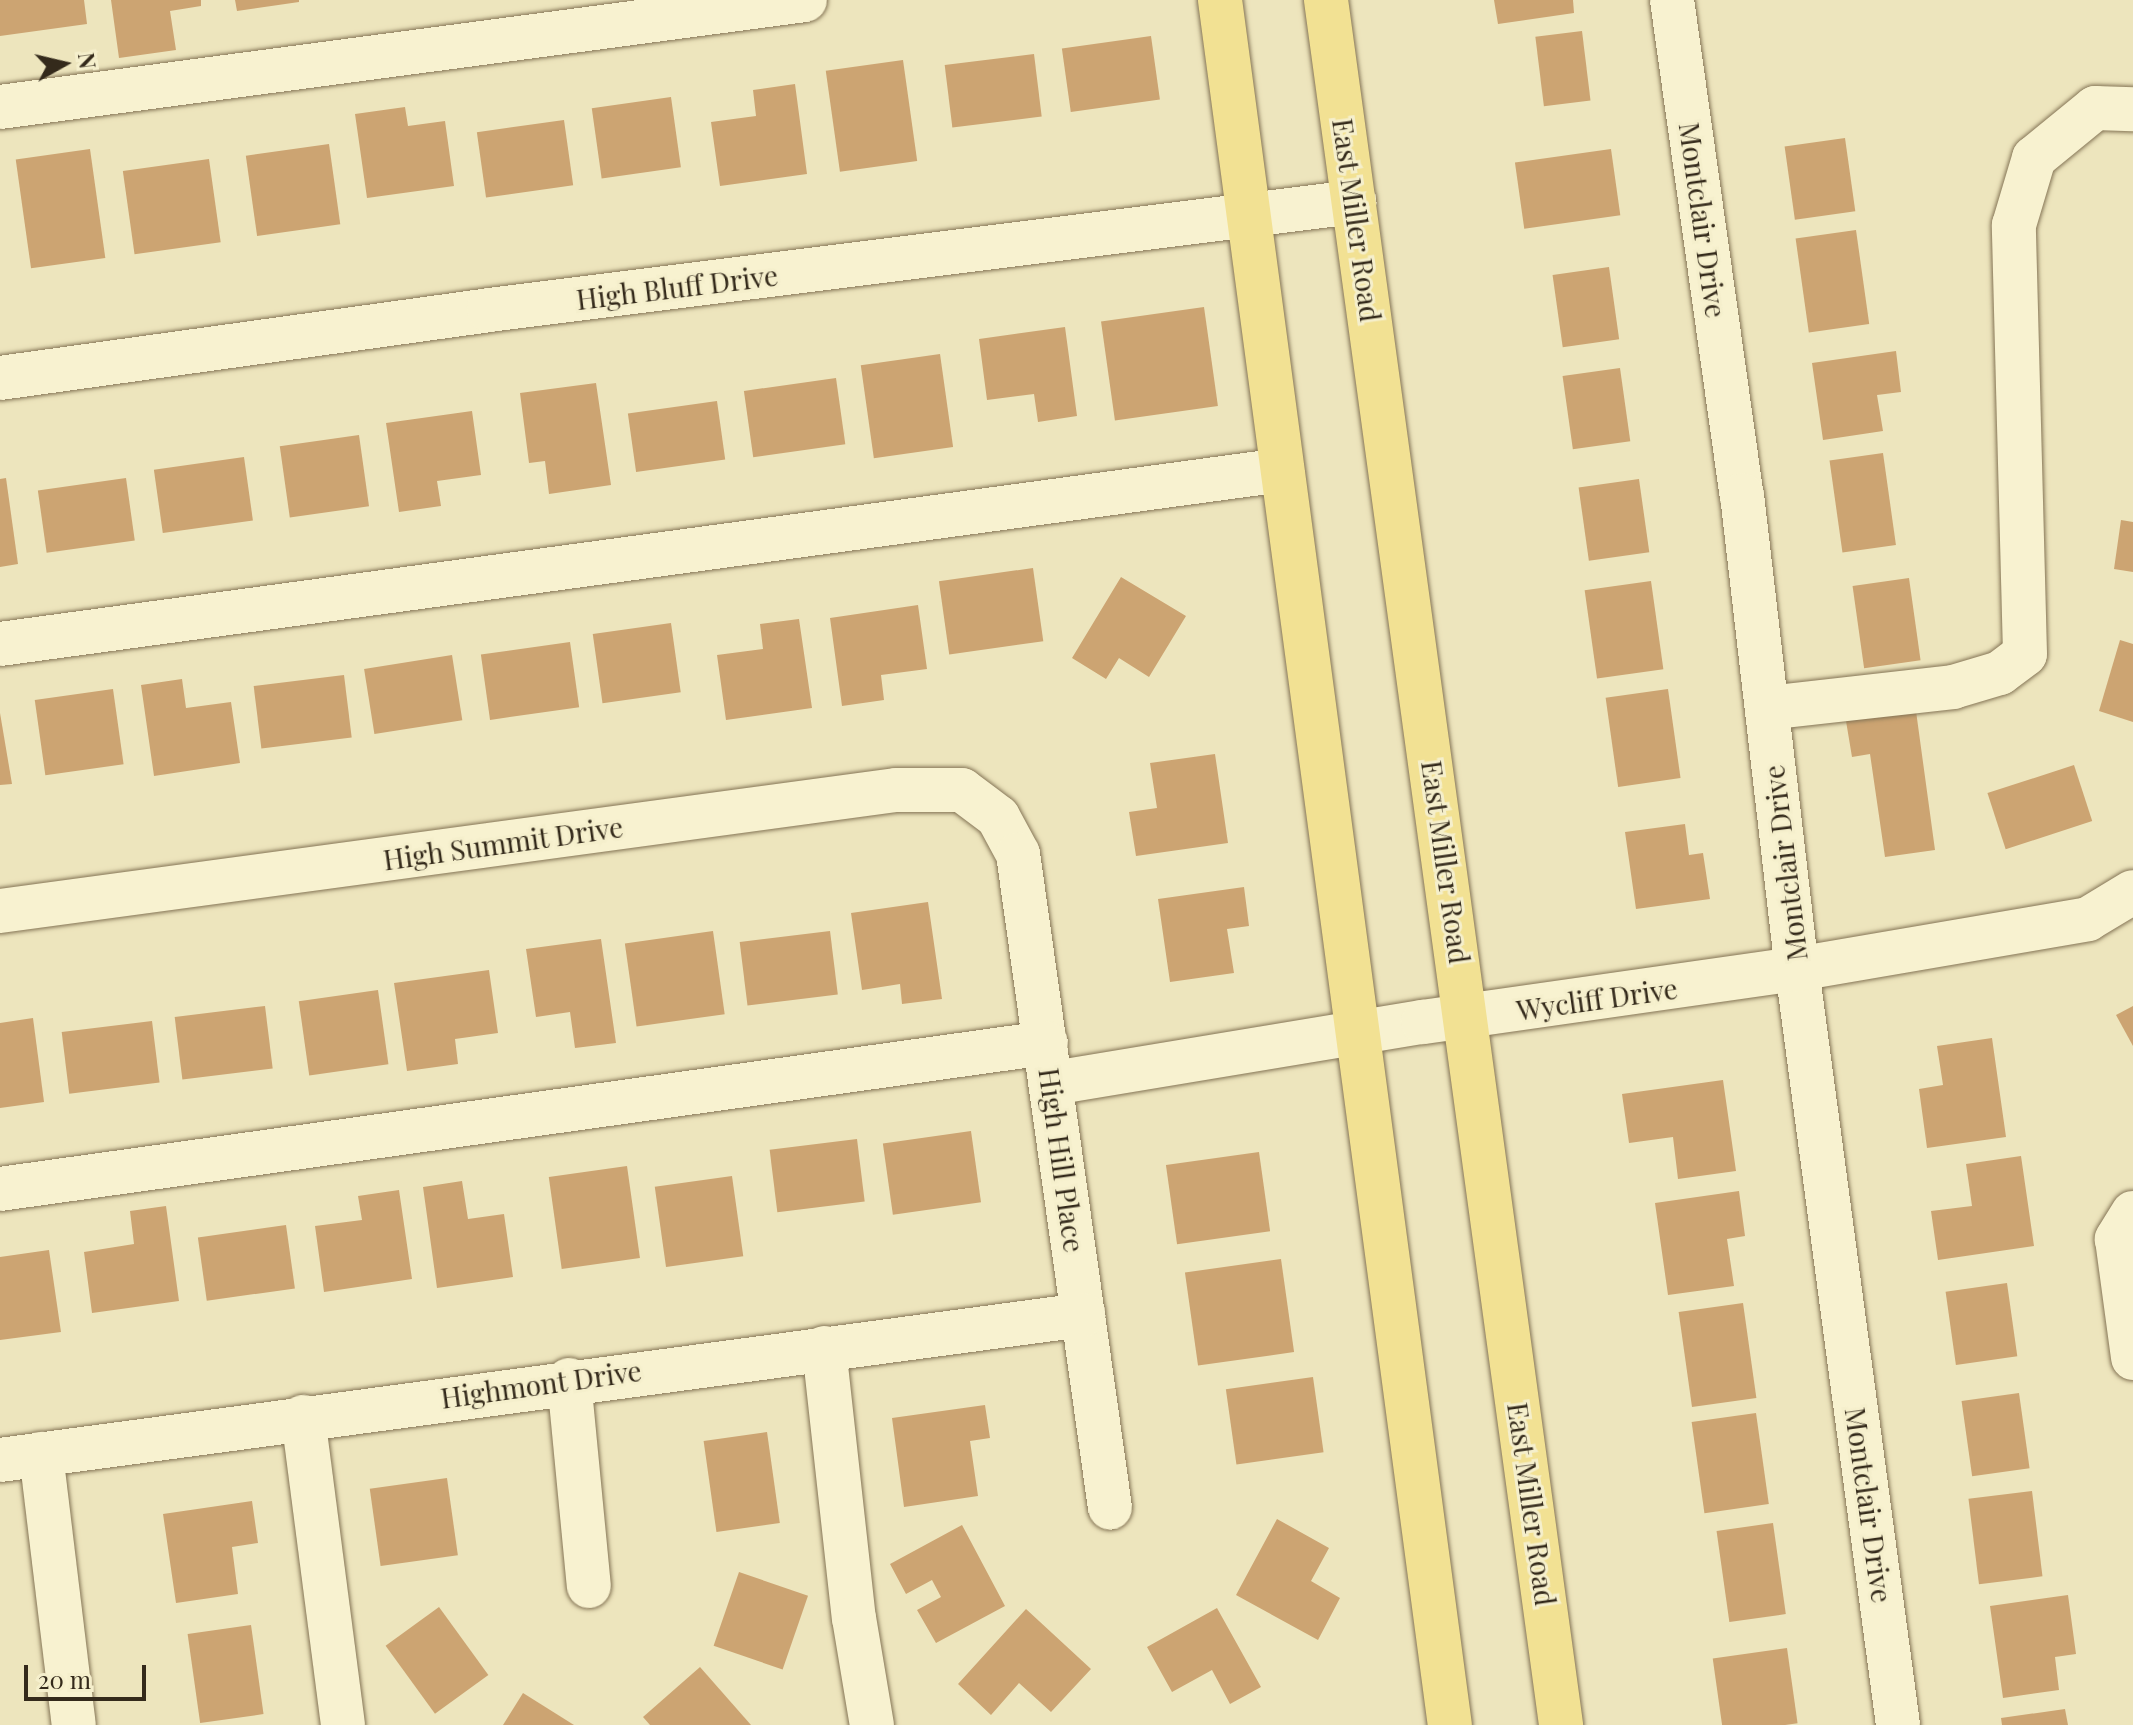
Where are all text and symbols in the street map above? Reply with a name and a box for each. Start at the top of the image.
north arrow [24,24,104,104]
text: N [72,51,104,71]
street label: East Miller Road [1326,116,1388,324]
street label: Montclair Drive [1673,120,1733,320]
street label: High Bluff Drive [574,258,780,316]
street label: East Miller Road [1415,758,1477,966]
street label: Montclair Drive [1756,763,1814,963]
street label: High Summit Drive [381,809,625,877]
street label: Wycliff Drive [1514,971,1680,1027]
street label: High Hill Place [1032,1066,1092,1254]
street label: Highmont Drive [438,1353,644,1415]
street label: East Miller Road [1501,1400,1563,1608]
street label: Montclair Drive [1839,1405,1899,1605]
scale bar [28,1649,150,1699]
text: 20 m [38,1663,91,1695]

